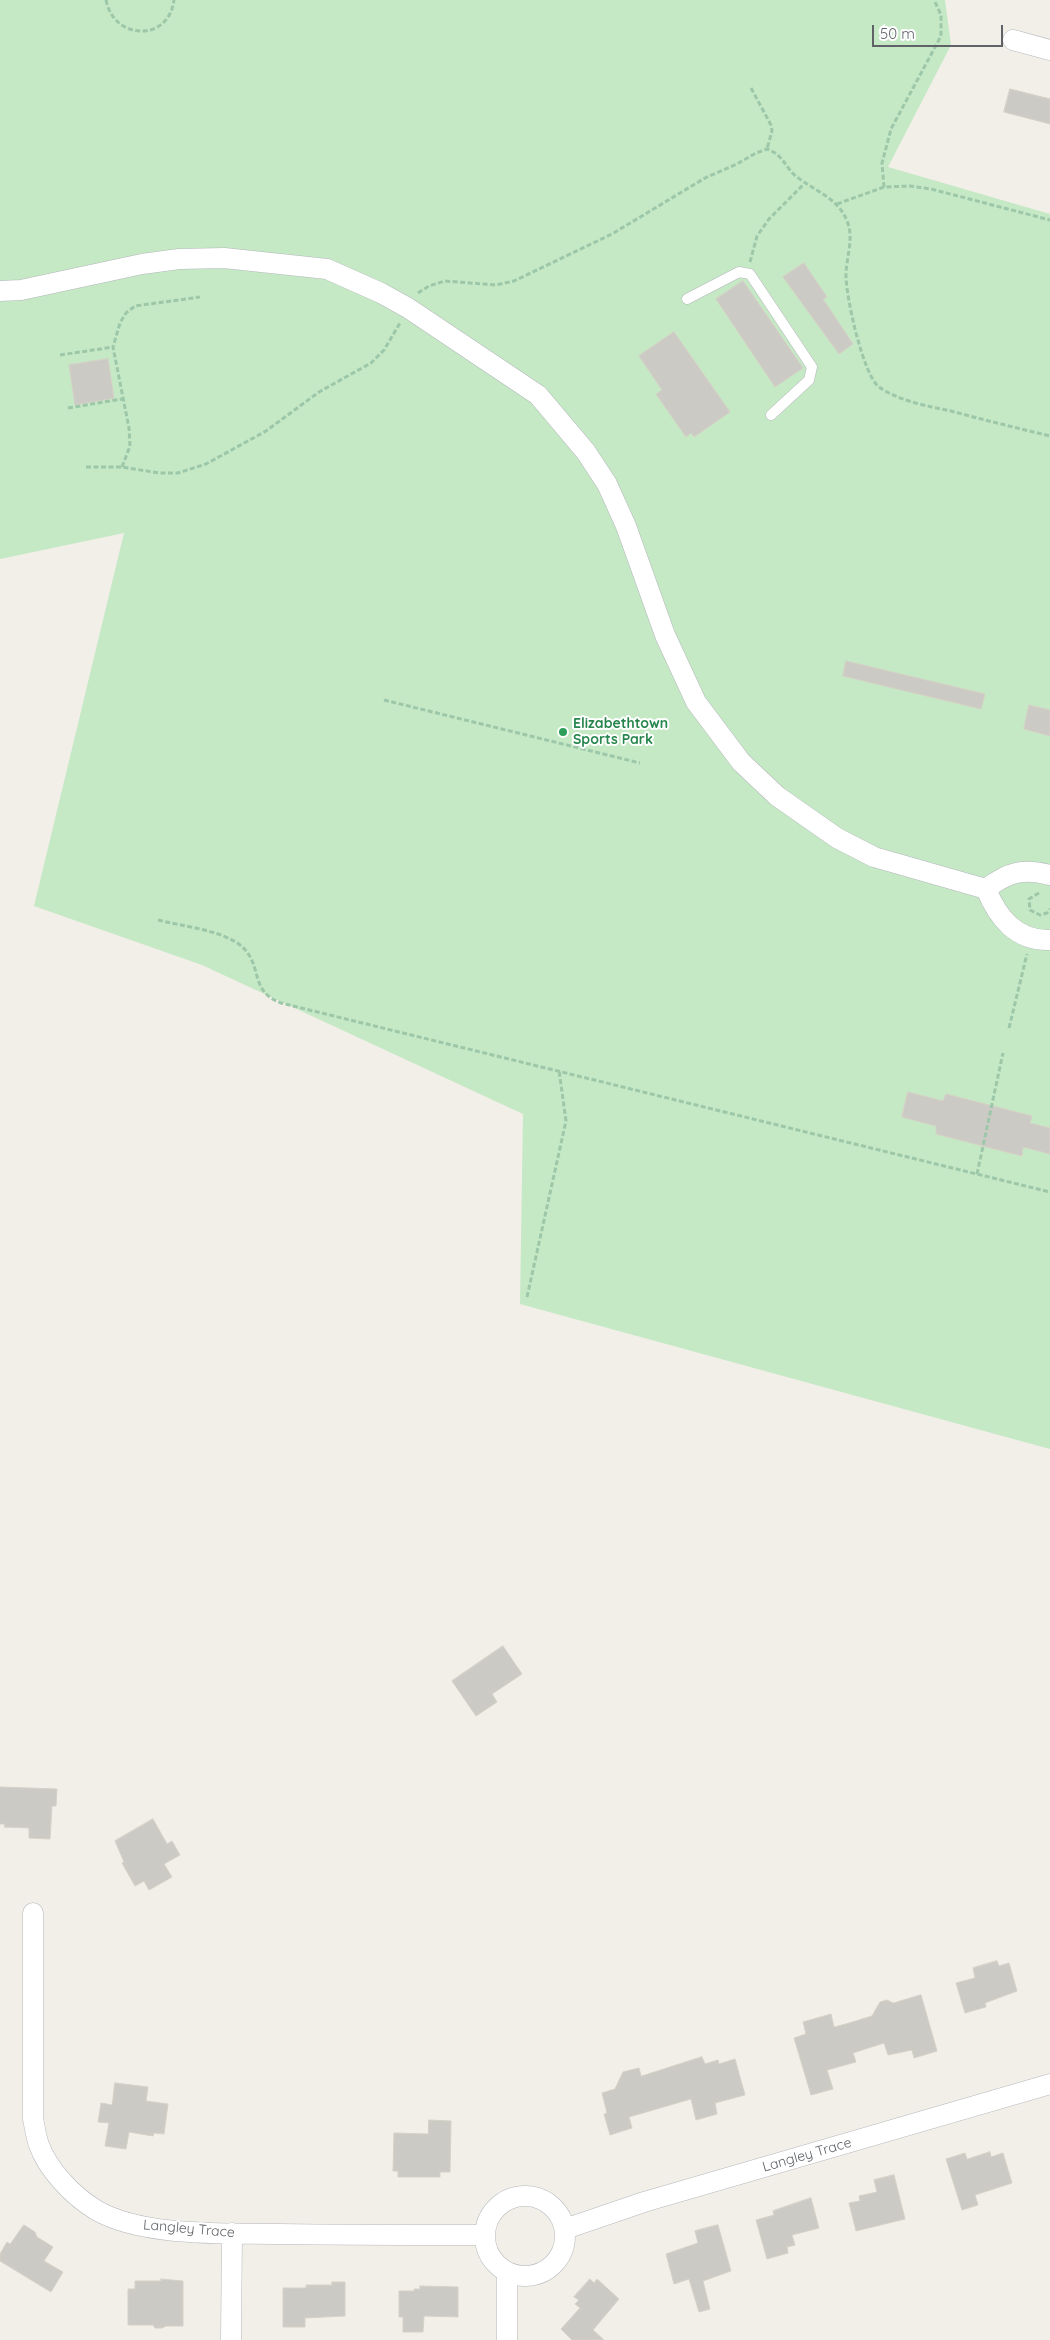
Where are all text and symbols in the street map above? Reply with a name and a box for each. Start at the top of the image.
scale bar [875,15,1006,47]
text: 50 m [880,24,915,43]
place label: Elizabethtown Sports Park [573,716,668,749]
marker: Elizabethtown Sports Park [557,726,569,738]
street label: Langley Trace [760,2134,854,2176]
street label: Langley Trace [142,2217,236,2241]

